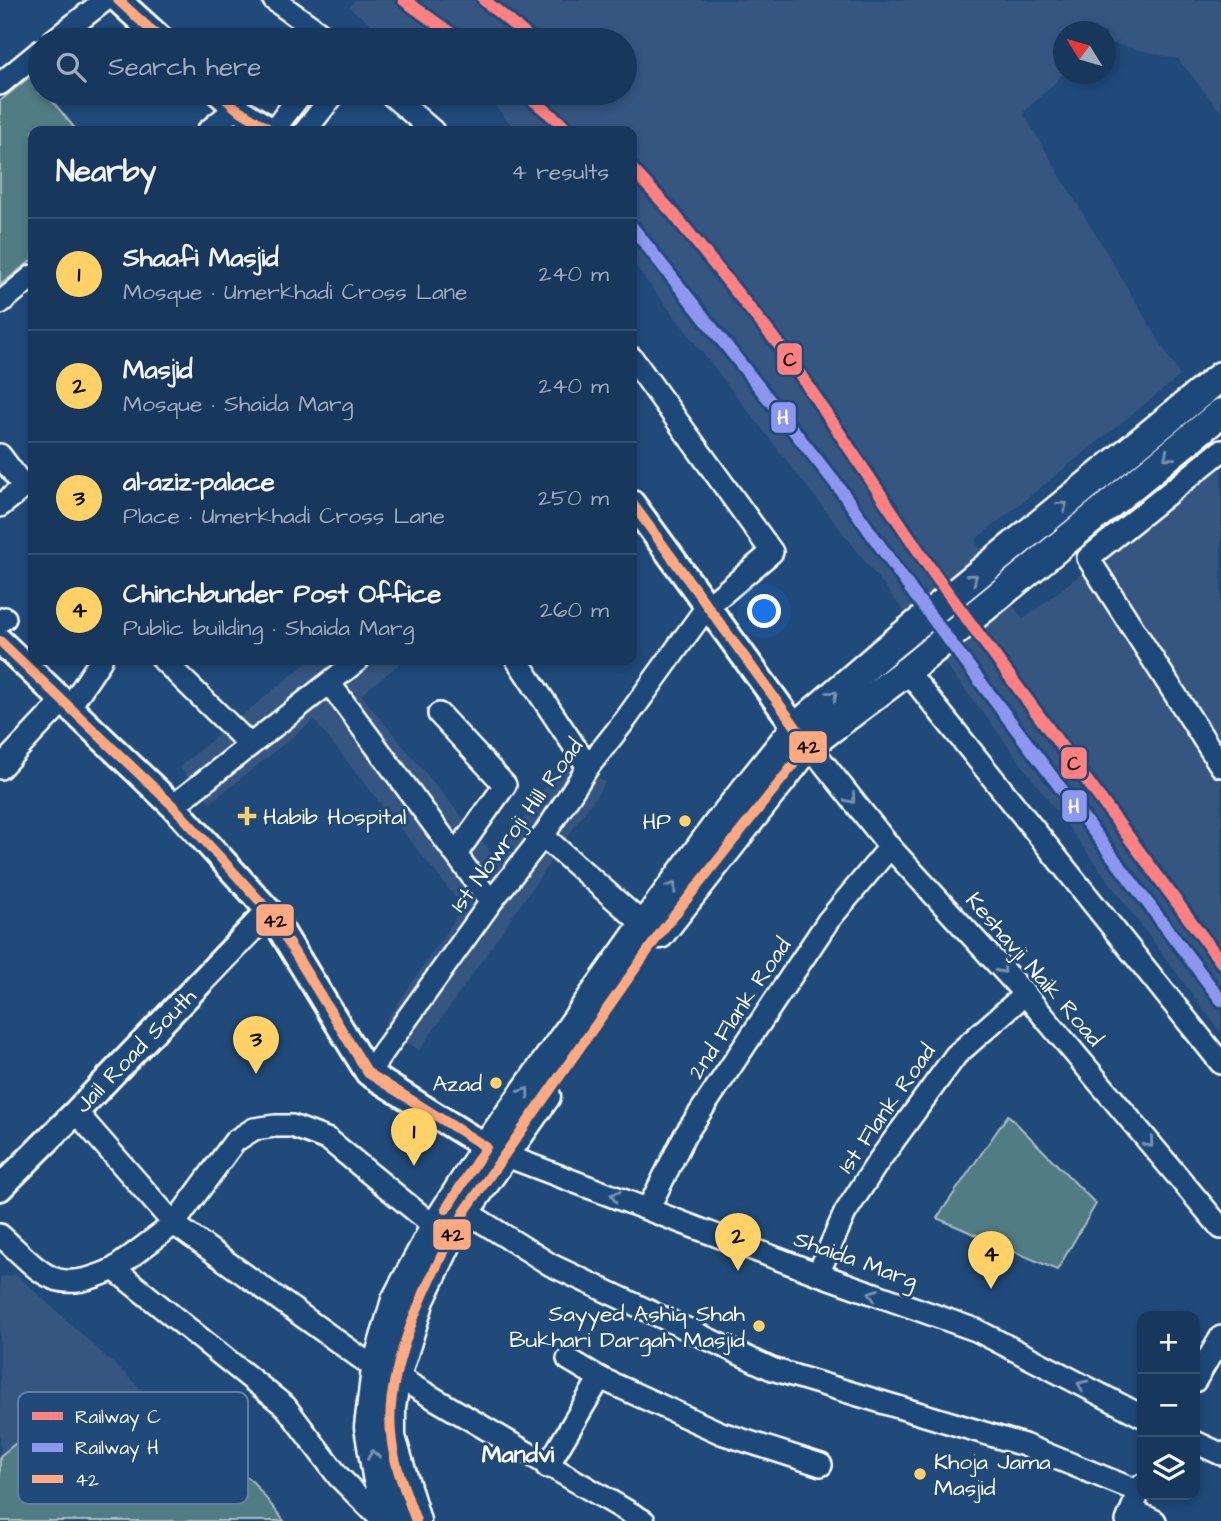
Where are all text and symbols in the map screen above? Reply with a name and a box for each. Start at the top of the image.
north arrow [1053,21,1116,84]
search box [28,28,637,105]
icon: search [52,48,90,86]
text: Search here [108,49,261,85]
text: Nearby [56,151,156,193]
text: 4 results [511,156,609,188]
text: Shaafi Masjid [123,240,279,276]
text: 1 [78,258,80,290]
text: 240 m [539,258,609,290]
text: Mosque · Umerkhadi Cross Lane [123,276,468,308]
line badge: C [776,342,803,376]
text: C [783,347,797,374]
text: Masjid [123,352,193,388]
text: 2 [72,370,86,402]
text: 240 m [539,370,609,402]
text: Mosque · Shaida Marg [123,388,353,420]
line badge: H [770,401,797,434]
text: H [777,405,789,432]
one-way arrow [1164,448,1177,460]
text: al-aziz-palace [123,464,275,500]
text: 3 [73,482,85,514]
text: 250 m [538,482,609,514]
text: Place · Umerkhadi Cross Lane [123,500,445,532]
one-way arrow [1055,501,1068,514]
one-way arrow [966,574,978,587]
text: Chinchbunder Post Office [123,576,441,612]
text: 4 [71,594,87,626]
text: 260 m [540,594,609,626]
your location [747,594,781,628]
text: Public building · Shaida Marg [123,612,414,644]
one-way arrow [825,690,838,703]
line badge: 42 [788,730,828,764]
street label: 1st Nowroji Hill Road [443,732,591,919]
text: 42 [796,734,820,761]
line badge: C [1060,746,1088,780]
text: C [1067,751,1081,778]
line badge: H [1061,789,1088,823]
one-way arrow [843,791,856,803]
text: H [1068,794,1080,821]
place label: Habib Hospital [263,801,406,833]
marker: Habib Hospital [237,806,257,826]
place label: HP [642,806,671,838]
marker: HP [677,813,693,829]
one-way arrow [664,882,676,895]
street label: Keshavji Naik Road [958,885,1111,1054]
line badge: 42 [255,903,295,937]
text: 42 [263,908,287,935]
street label: 2nd Flank Road [681,931,799,1086]
one-way arrow [994,961,1006,974]
street label: Jail Road South [68,981,204,1120]
pin: 3 [233,1016,279,1074]
street label: 1st Flank Road [830,1037,944,1180]
place label: Azad [432,1068,482,1100]
marker: Azad [488,1075,504,1091]
one-way arrow [517,1087,529,1100]
pin: 1 [391,1108,437,1166]
one-way arrow [1141,1134,1153,1147]
one-way arrow [609,1191,621,1205]
pin: 2 [715,1213,761,1271]
line badge: 42 [432,1218,472,1251]
text: 42 [440,1222,464,1249]
street label: Shaida Marg [789,1223,922,1298]
pin: 4 [968,1231,1014,1289]
one-way arrow [868,1288,880,1302]
place label: Sayyed Ashiq Shah Bukhari Dargah Masjid [509,1298,746,1357]
map controls [1137,1311,1200,1500]
button: + [1137,1311,1200,1374]
marker: Sayyed Ashiq Shah Bukhari Dargah Masjid [751,1318,767,1334]
button: − [1137,1374,1200,1437]
one-way arrow [1076,1379,1089,1393]
legend [18,1392,248,1504]
text: Railway C [75,1404,161,1432]
text: Railway H [75,1435,159,1463]
button: layers [1137,1437,1200,1500]
district label: Mandvi [482,1438,555,1472]
place label: Khoja Jama Masjid [934,1446,1051,1504]
one-way arrow [366,1449,381,1461]
marker: Khoja Jama Masjid [912,1466,928,1482]
text: 42 [75,1467,99,1494]

